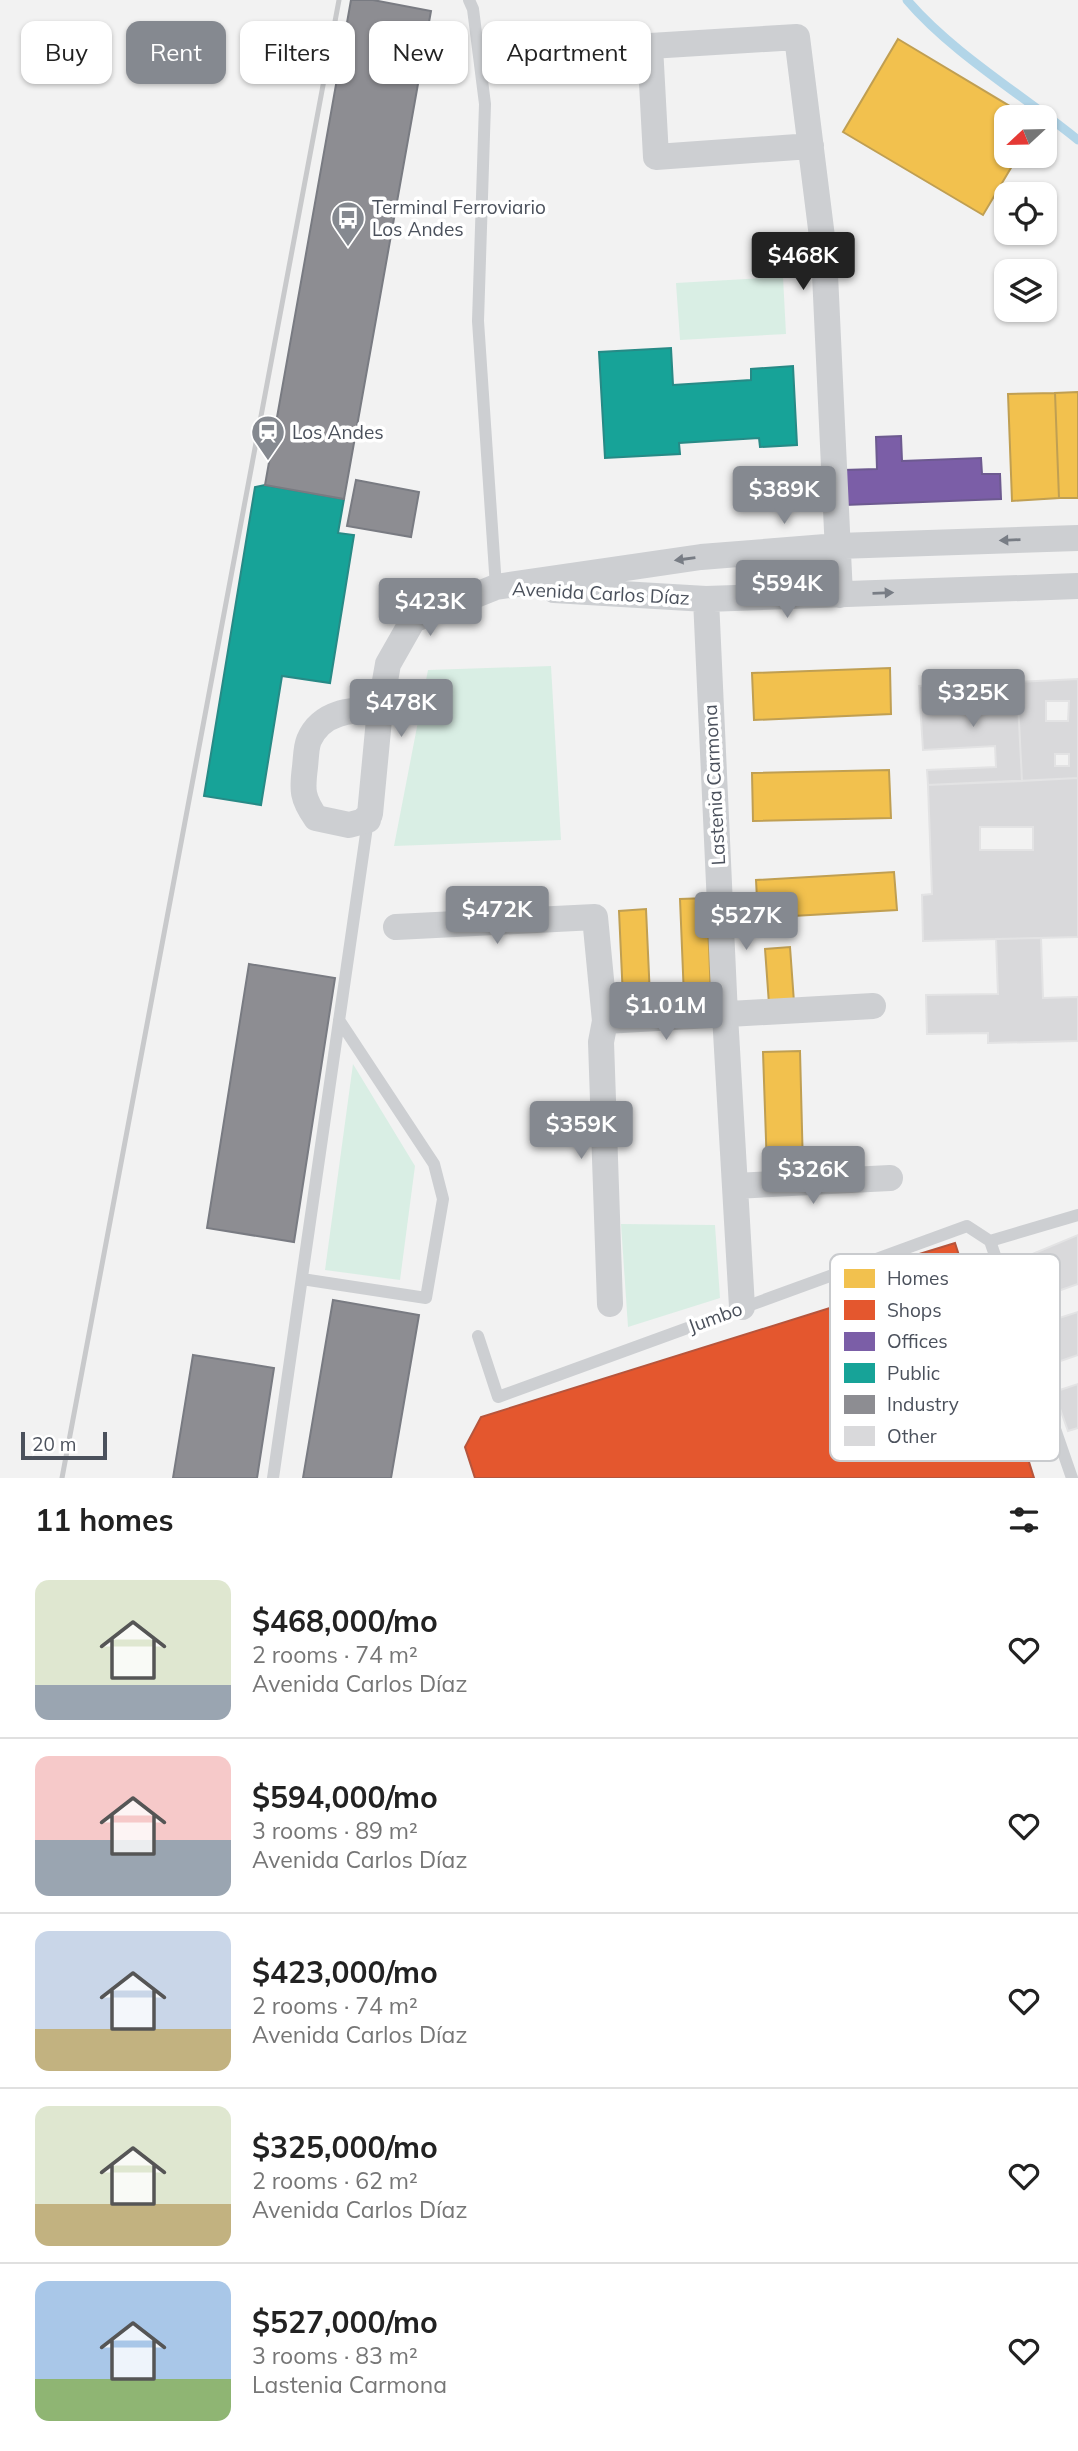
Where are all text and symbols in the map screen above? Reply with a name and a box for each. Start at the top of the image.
chip: Buy [21,21,112,84]
chip: Rent [126,21,226,84]
chip: Filters [240,21,355,84]
chip: New [369,21,468,84]
chip: Apartment [482,21,651,84]
north arrow [994,105,1057,168]
map controls [994,105,1057,322]
button: locate [994,182,1057,245]
place label: Terminal Ferroviario Los Andes [372,195,546,241]
bus stop icon: Terminal Ferroviario Los Andes [329,199,367,248]
pin: $468K [754,232,852,292]
text: $468K [768,240,838,269]
button: layers [994,259,1057,322]
station icon: Los Andes [249,413,287,462]
place label: Los Andes [292,420,384,444]
pin: $389K [735,466,833,526]
text: $389K [749,474,819,503]
one-way arrow [999,534,1021,545]
one-way arrow [674,554,696,565]
pin: $594K [738,560,836,620]
text: $594K [752,568,822,597]
street label: Avenida Carlos Díaz [512,576,691,610]
pin: $423K [381,578,479,638]
text: $423K [395,586,465,615]
one-way arrow [872,588,894,599]
pin: $325K [924,670,1022,729]
text: $325K [938,677,1008,706]
pin: $478K [352,680,450,739]
text: $478K [366,687,436,716]
street label: Lastenia Carmona [698,704,730,866]
pin: $472K [448,886,546,946]
pin: $527K [697,892,795,952]
text: $472K [462,894,532,923]
text: $527K [711,900,781,929]
pin: $1.01M [609,982,723,1042]
text: $1.01M [626,990,706,1019]
pin: $359K [532,1102,630,1161]
text: $359K [546,1109,616,1138]
pin: $326K [764,1146,862,1206]
text: $326K [778,1154,848,1183]
legend [830,1254,1060,1461]
text: Homes [887,1266,949,1290]
street label: Jumbo [685,1296,745,1338]
text: Shops [887,1298,942,1322]
text: Offices [887,1329,948,1353]
text: Public [887,1361,940,1385]
text: Industry [887,1392,959,1416]
text: Other [887,1424,937,1448]
scale bar [21,1429,107,1461]
text: 20 m [32,1432,76,1456]
text: 11 homes [35,1501,174,1539]
icon: filters [1005,1501,1043,1539]
text: $468,000/mo [252,1602,438,1640]
icon: home [91,1608,175,1692]
icon: heart [1005,1631,1043,1669]
text: 2 rooms · 74 m² [252,1640,418,1669]
text: Avenida Carlos Díaz [252,1669,467,1698]
text: $594,000/mo [252,1778,438,1816]
icon: home [91,1784,175,1868]
icon: heart [1005,1807,1043,1845]
text: 3 rooms · 89 m² [252,1816,418,1845]
text: Avenida Carlos Díaz [252,1845,467,1874]
text: $423,000/mo [252,1953,438,1991]
icon: home [91,1959,175,2043]
icon: heart [1005,1982,1043,2020]
text: 2 rooms · 74 m² [252,1991,418,2020]
text: Avenida Carlos Díaz [252,2020,467,2049]
text: $325,000/mo [252,2128,438,2166]
icon: home [91,2134,175,2218]
icon: heart [1005,2157,1043,2195]
text: 2 rooms · 62 m² [252,2166,418,2195]
text: Avenida Carlos Díaz [252,2195,467,2224]
text: $527,000/mo [252,2303,438,2341]
icon: home [91,2309,175,2393]
icon: heart [1005,2332,1043,2370]
text: 3 rooms · 83 m² [252,2341,418,2370]
text: Lastenia Carmona [252,2370,447,2399]

